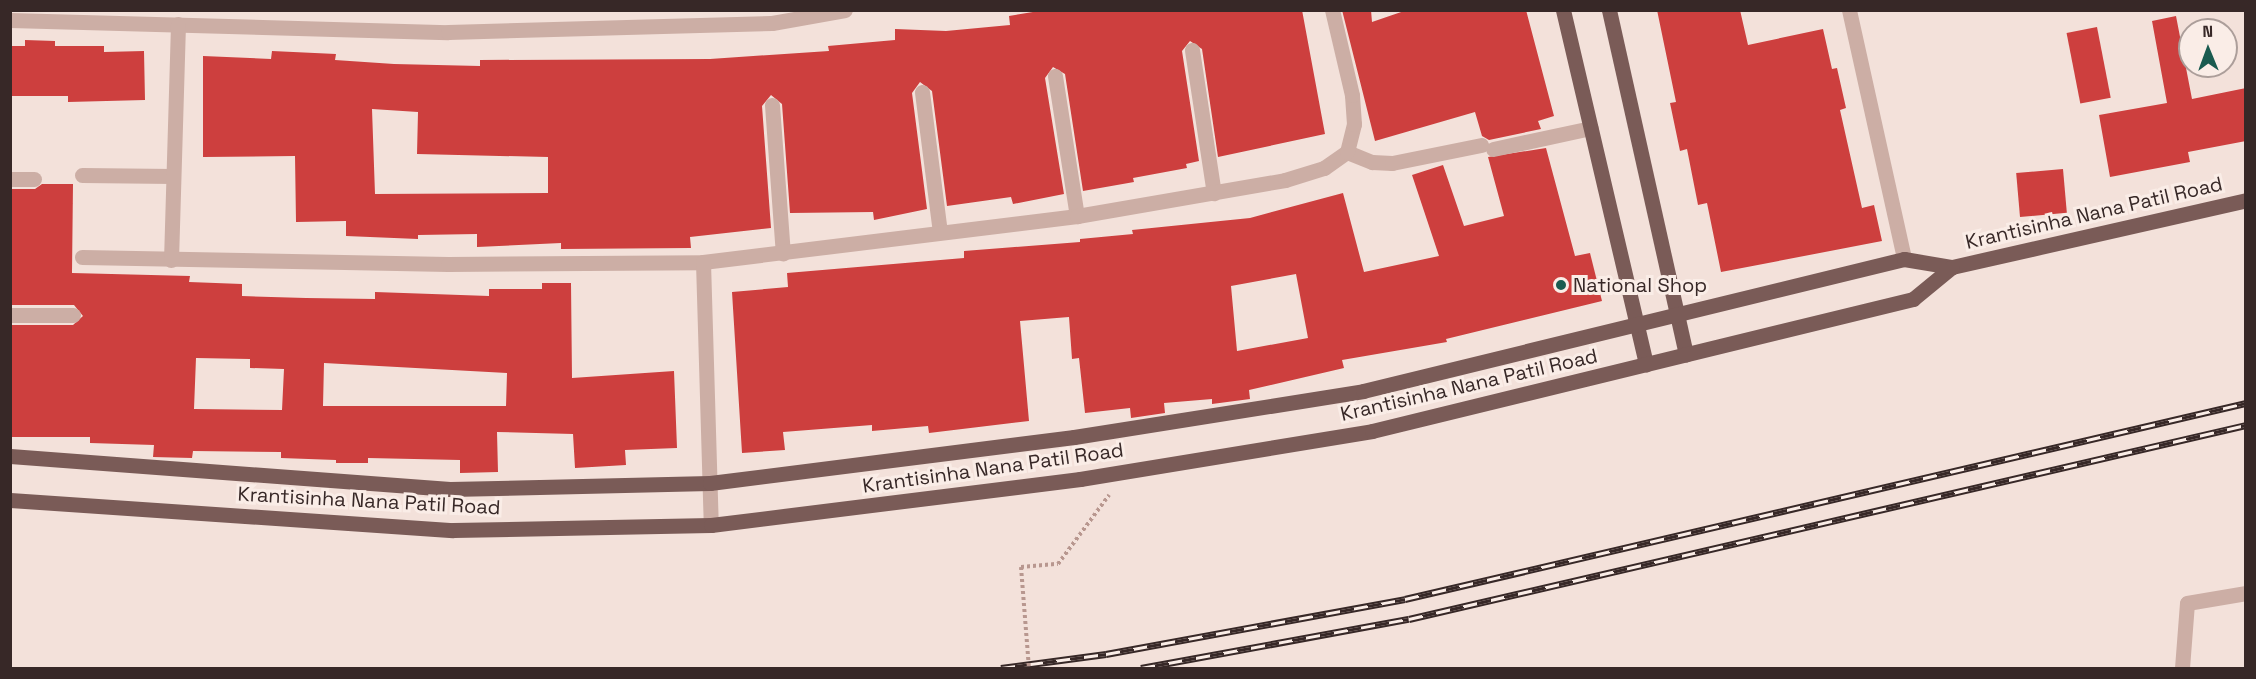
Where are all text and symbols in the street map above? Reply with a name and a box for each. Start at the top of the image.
north arrow [2178,18,2238,78]
text: N [2202,21,2213,42]
street label: Krantisinha Nana Patil Road [1963,172,2225,254]
place label: National Shop [1573,273,1707,297]
marker: National Shop [1554,278,1568,292]
street label: Krantisinha Nana Patil Road [1338,344,1600,426]
street label: Krantisinha Nana Patil Road [861,438,1125,498]
street label: Krantisinha Nana Patil Road [237,482,501,520]

